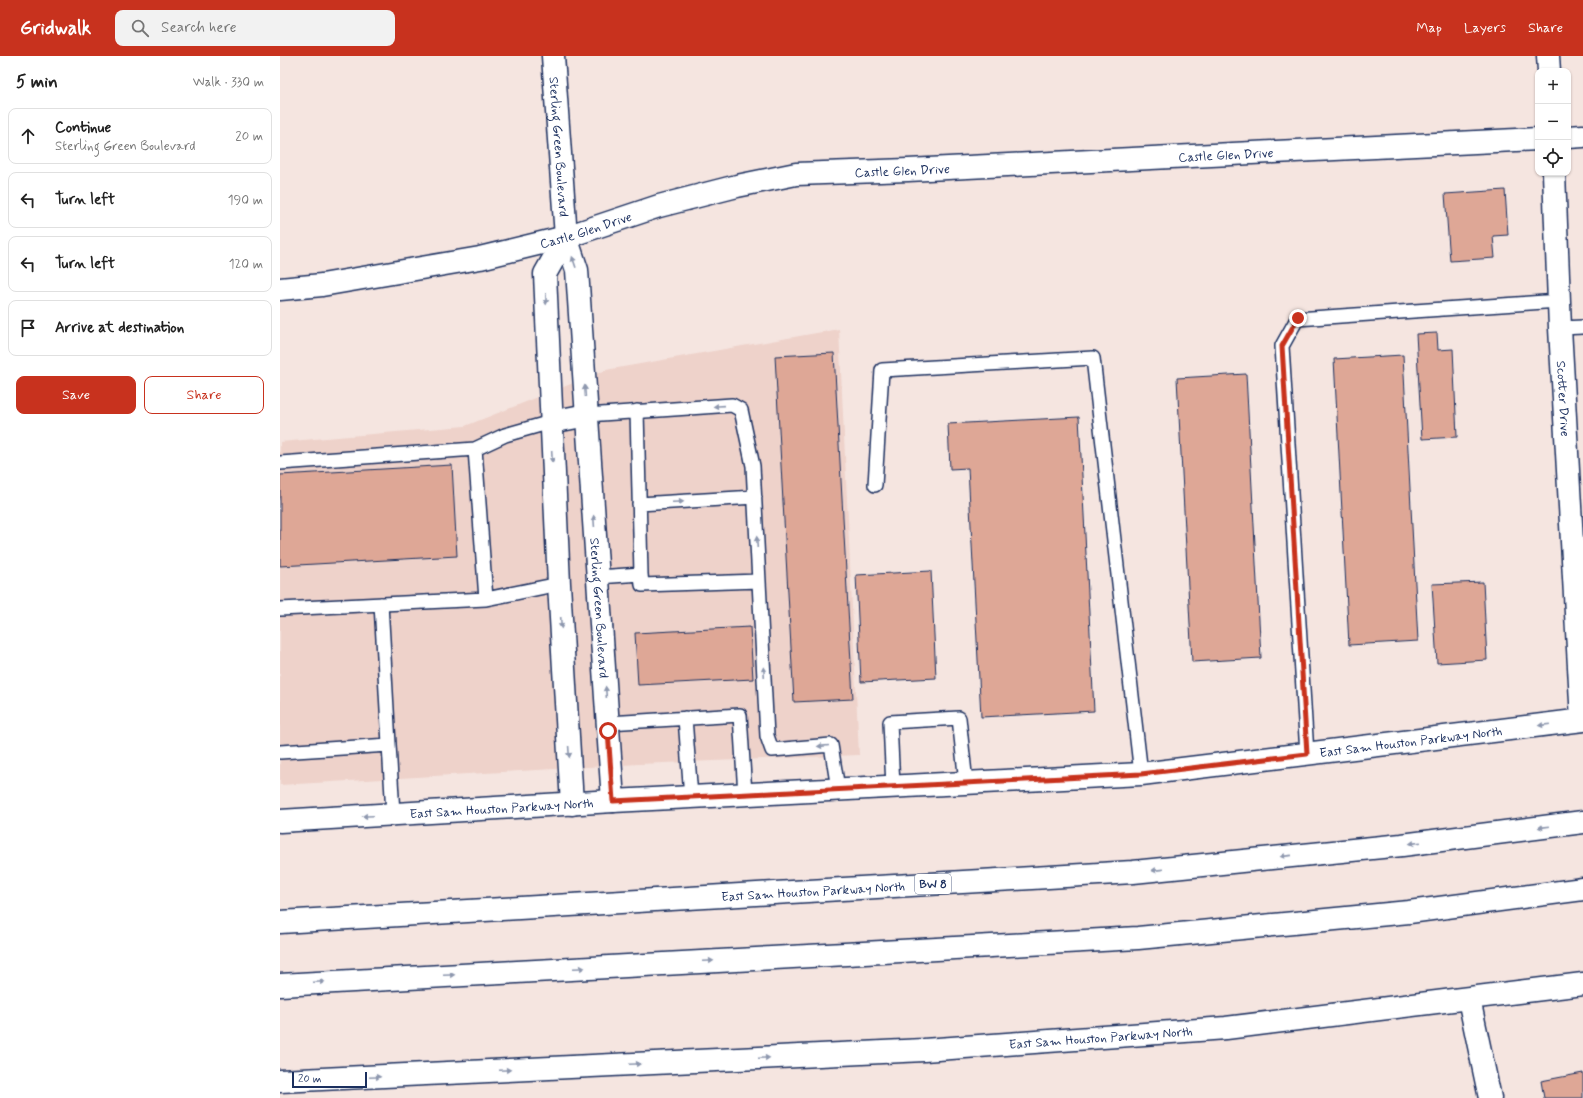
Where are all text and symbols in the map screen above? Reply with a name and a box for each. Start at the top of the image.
search box [115,10,395,46]
text: Gridwalk [20,16,91,41]
icon: search [129,17,151,39]
text: Search here [161,18,237,38]
text: Map [1416,19,1442,37]
text: Layers [1464,19,1506,37]
text: Share [1528,19,1563,37]
map controls [1535,68,1571,176]
button: + [1535,68,1571,104]
text: 5 min [16,71,58,93]
text: Walk · 330 m [193,74,264,91]
street label: Sterling Green Boulevard [545,76,572,218]
button: − [1535,104,1571,140]
text: Continue [55,118,111,138]
icon: ahead [17,125,39,147]
text: 20 m [235,128,263,145]
text: Sterling Green Boulevard [55,138,196,155]
button: locate [1535,140,1571,176]
street label: Castle Glen Drive [1178,145,1274,167]
street label: Castle Glen Drive [854,161,950,182]
icon: left [17,189,39,211]
text: Turn left [55,190,115,210]
text: 190 m [228,192,263,209]
street label: Castle Glen Drive [538,209,634,253]
icon: left [17,253,39,275]
text: Turn left [55,254,115,274]
one-way arrow [571,255,577,267]
text: 120 m [229,256,263,273]
one-way arrow [543,293,549,306]
route end [1289,309,1307,327]
icon: arrive [17,317,39,339]
text: Arrive at destination [55,318,184,338]
street label: Scotter Drive [1552,360,1573,437]
button: Save [16,376,136,414]
button: Share [144,376,264,414]
one-way arrow [582,385,589,397]
one-way arrow [713,402,725,409]
one-way arrow [549,451,556,463]
one-way arrow [672,498,684,505]
one-way arrow [590,515,597,527]
one-way arrow [754,535,760,548]
street label: Sterling Green Boulevard [585,537,612,679]
one-way arrow [558,617,564,630]
one-way arrow [760,666,767,678]
one-way arrow [602,686,609,698]
route start [599,722,617,740]
one-way arrow [1538,722,1550,728]
street label: East Sam Houston Parkway North [1318,723,1503,762]
one-way arrow [817,742,829,749]
one-way arrow [565,746,572,758]
street label: East Sam Houston Parkway North [409,795,594,823]
one-way arrow [362,812,374,819]
one-way arrow [1538,824,1550,830]
one-way arrow [1409,840,1421,846]
one-way arrow [1280,853,1292,860]
one-way arrow [1151,866,1163,873]
road number: BW 8 [915,874,951,894]
street label: East Sam Houston Parkway North [721,878,906,906]
one-way arrow [702,958,714,965]
one-way arrow [573,965,585,972]
one-way arrow [443,972,455,979]
one-way arrow [313,979,325,986]
street label: East Sam Houston Parkway North [1008,1023,1193,1054]
one-way arrow [758,1054,770,1061]
one-way arrow [629,1061,642,1067]
one-way arrow [499,1067,511,1074]
scale bar [292,1070,367,1089]
text: 20 m [298,1072,321,1086]
one-way arrow [369,1073,381,1080]

